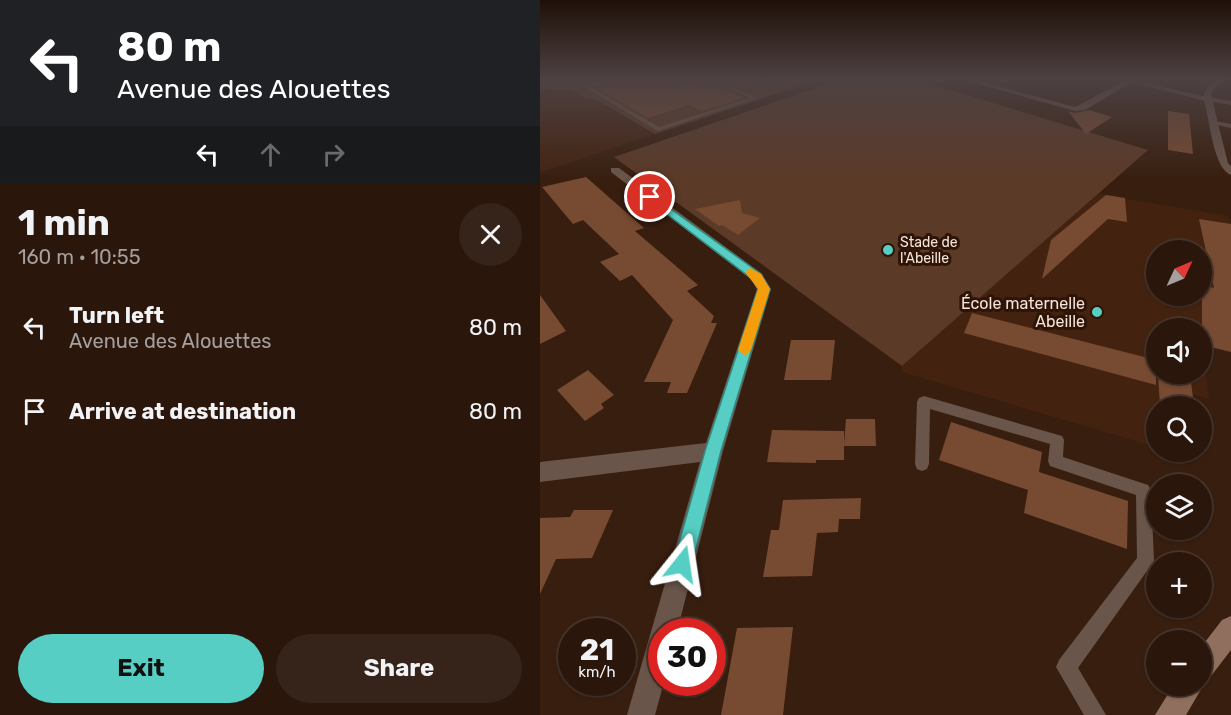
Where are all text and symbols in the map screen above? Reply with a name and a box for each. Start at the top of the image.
text: 80 m [117,22,221,72]
icon: left [18,24,96,102]
text: Avenue des Alouettes [117,73,390,105]
icon: left [191,138,224,171]
icon: ahead [254,138,287,171]
icon: right [317,138,350,171]
pin [624,171,675,222]
icon: arrive [633,180,666,213]
text: 1 min [18,201,110,244]
button: close [459,203,522,266]
place label: Stade de l'Abeille [900,234,958,267]
north arrow [1146,240,1212,306]
map controls [1146,240,1212,696]
marker: Stade de l'Abeille [881,243,895,257]
text: 160 m · 10:55 [18,245,141,269]
place label: École maternelle Abeille [961,294,1085,331]
text: Turn left [69,302,164,329]
marker: École maternelle Abeille [1090,305,1104,319]
icon: left [18,311,51,344]
text: 80 m [469,314,522,341]
button: sound [1146,318,1212,384]
text: Avenue des Alouettes [69,329,272,353]
icon: arrive [18,395,51,428]
button: search [1146,396,1212,462]
text: Arrive at destination [69,398,296,425]
text: 80 m [469,398,522,425]
button: layers [1146,474,1212,540]
position arrow [650,532,714,596]
button: + [1146,552,1212,618]
speed limit sign: 30 [648,618,726,696]
button: − [1146,630,1212,696]
text: 21 [580,632,614,668]
button: Exit [18,634,264,703]
button: Share [276,634,522,703]
text: km/h [578,663,616,681]

